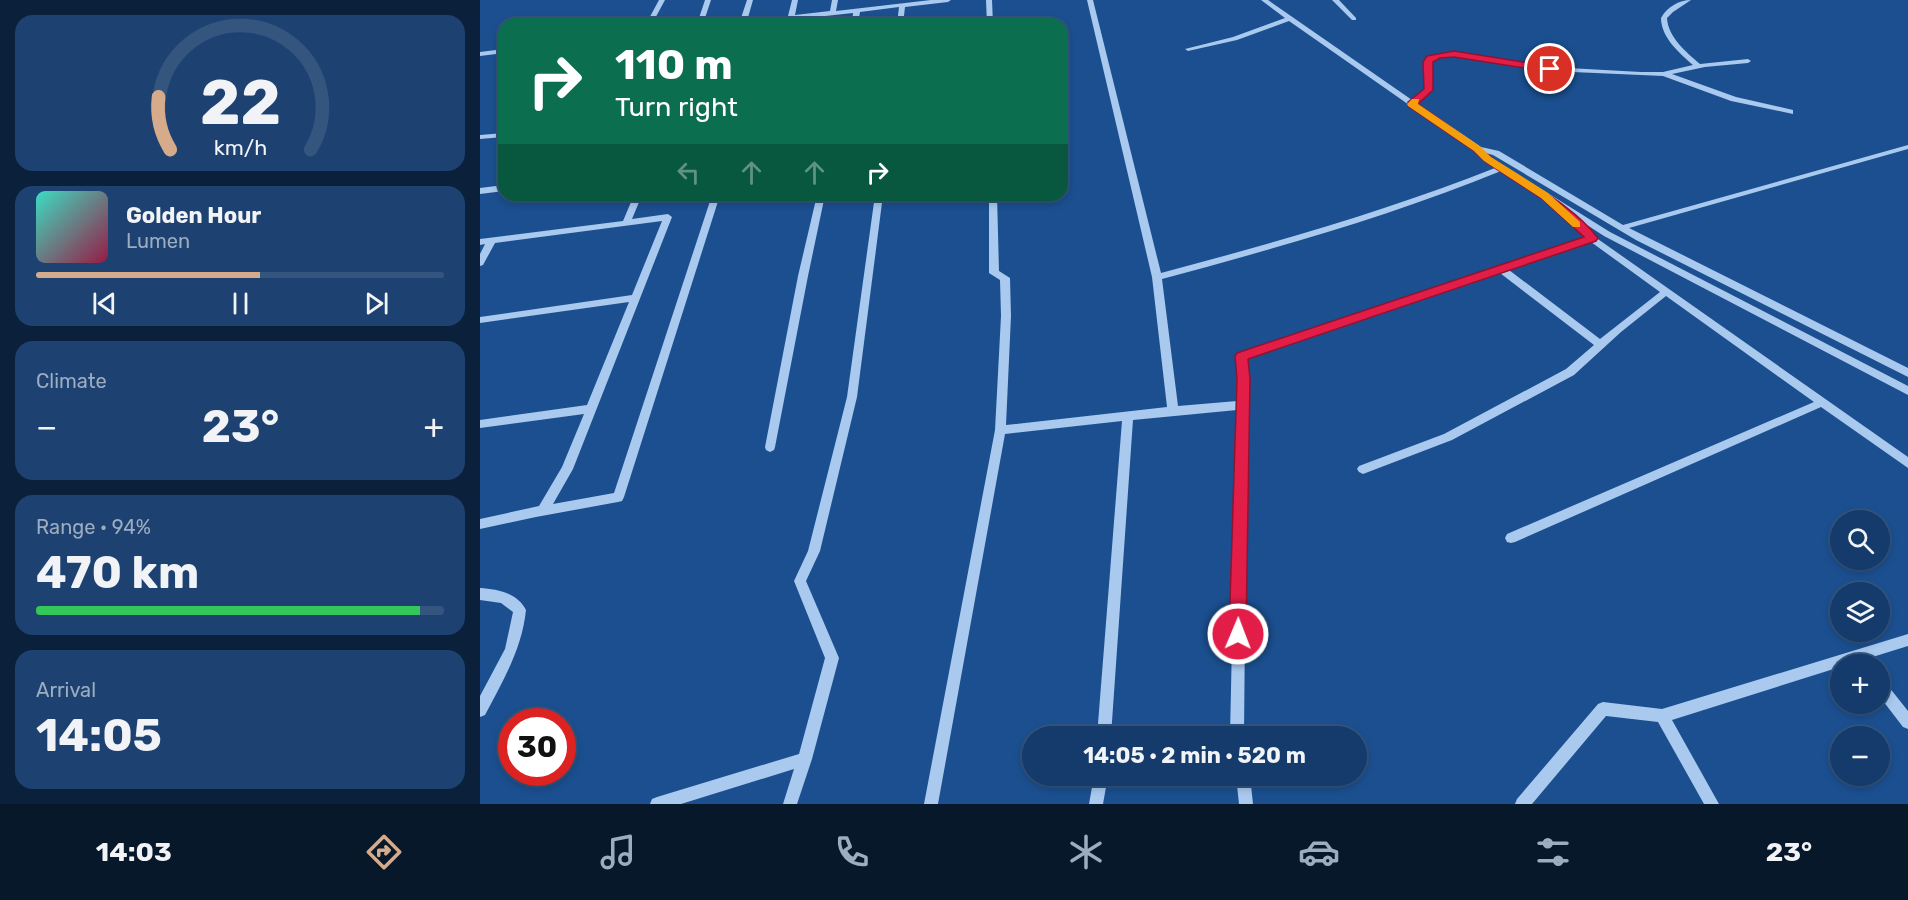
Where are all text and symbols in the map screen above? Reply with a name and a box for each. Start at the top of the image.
text: 110 m [615,40,733,90]
icon: right [516,42,594,120]
pin [1524,43,1575,94]
icon: arrive [1533,52,1566,85]
text: 22 [199,66,281,140]
text: Turn right [615,91,738,123]
text: km/h [213,135,267,160]
icon: left [672,156,705,189]
icon: ahead [735,156,768,189]
icon: ahead [798,156,831,189]
icon: right [861,156,894,189]
text: Golden Hour [126,202,261,229]
text: Lumen [126,229,190,253]
icon: previous [88,287,121,320]
icon: pause [224,287,257,320]
icon: next [360,287,393,320]
text: Climate [36,369,107,393]
text: 23° [202,400,279,453]
text: − [36,407,57,446]
text: + [423,407,444,446]
map controls [1830,510,1890,786]
button: search [1830,510,1890,570]
text: Range · 94% [36,515,151,539]
text: 470 km [36,546,199,599]
button: layers [1830,582,1890,642]
position arrow [1206,602,1270,666]
button: + [1830,654,1890,714]
text: Arrival [36,678,96,702]
speed limit sign: 30 [498,708,576,786]
text: 14:05 [36,709,162,762]
button: − [1830,726,1890,786]
text: 14:05 · 2 min · 520 m [1083,742,1306,769]
icon: directions [363,831,405,873]
icon: music [597,831,639,873]
icon: phone [831,831,873,873]
icon: climate [1065,831,1107,873]
icon: car [1298,831,1340,873]
icon: filters [1532,831,1574,873]
text: 14:03 [96,836,172,868]
text: 23° [1766,836,1812,868]

